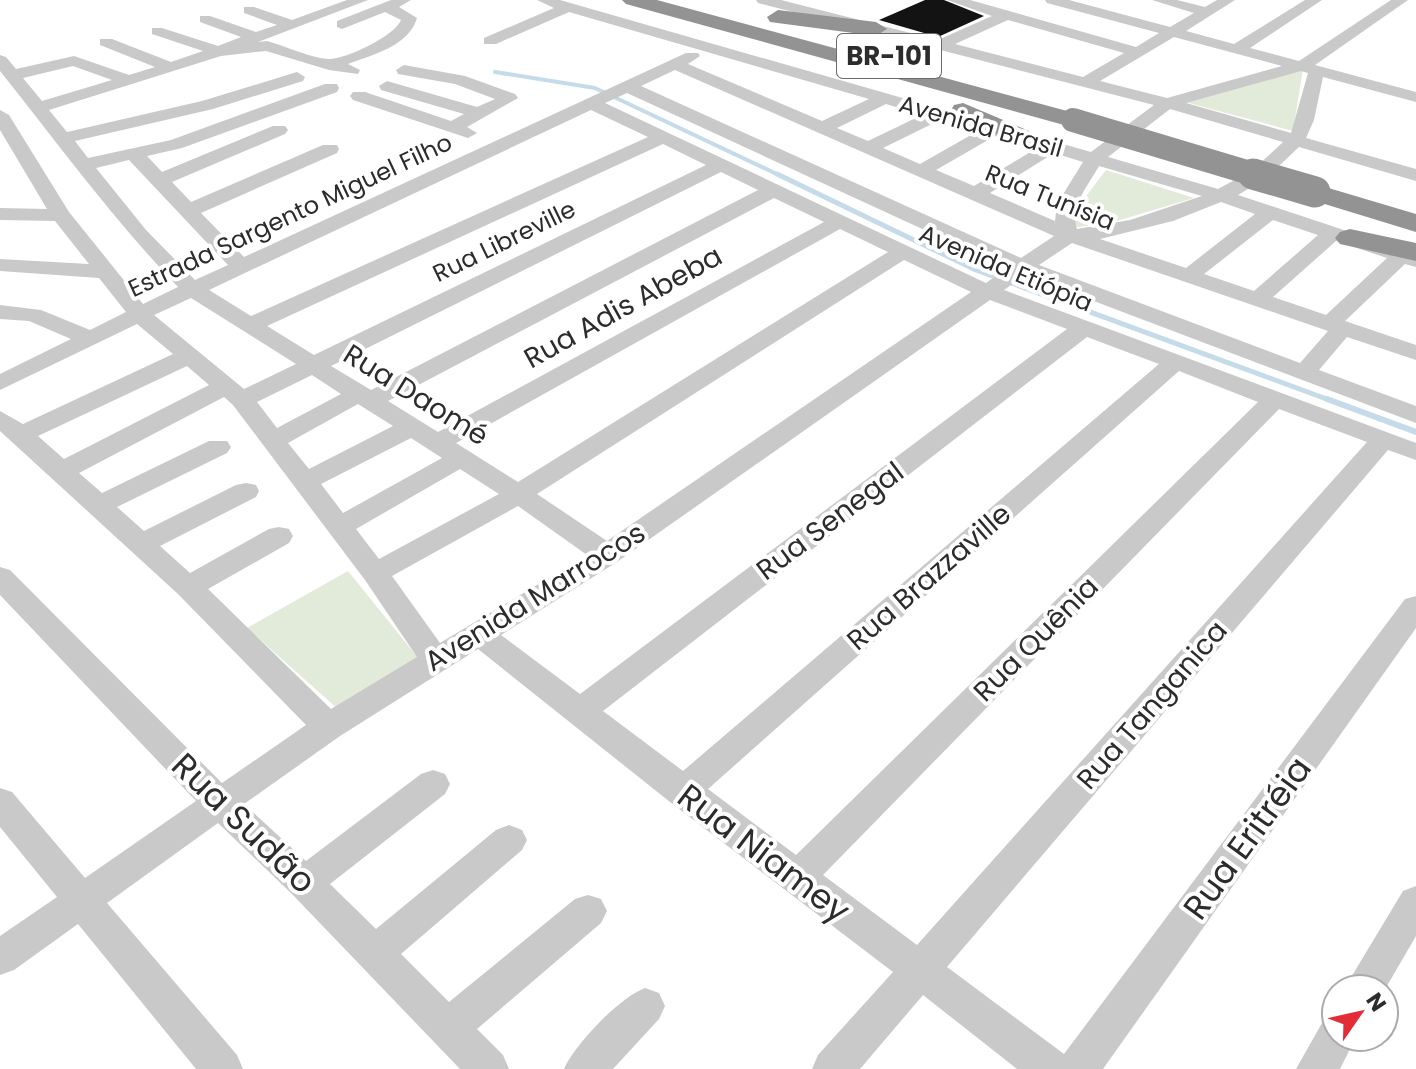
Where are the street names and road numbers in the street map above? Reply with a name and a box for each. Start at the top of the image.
road number: BR-101 [837,34,941,78]
street label: Avenida Brasil [895,87,1067,165]
street label: Estrada Sargento Miguel Filho [123,125,457,305]
street label: Rua Tunísia [980,156,1120,238]
street label: Rua Libreville [427,192,581,290]
street label: Avenida Etiópia [914,217,1098,319]
street label: Rua Adis Abeba [517,236,729,378]
street label: Rua Daomé [336,335,496,455]
street label: Rua Senegal [748,453,912,589]
street label: Rua Brazzaville [838,495,1020,659]
street label: Avenida Marrocos [417,513,653,681]
street label: Rua Quênia [965,568,1107,710]
street label: Rua Tanganica [1068,612,1236,798]
street label: Rua Sudão [161,742,327,904]
street label: Rua Eritréia [1172,747,1322,929]
street label: Rua Niamey [668,772,860,934]

